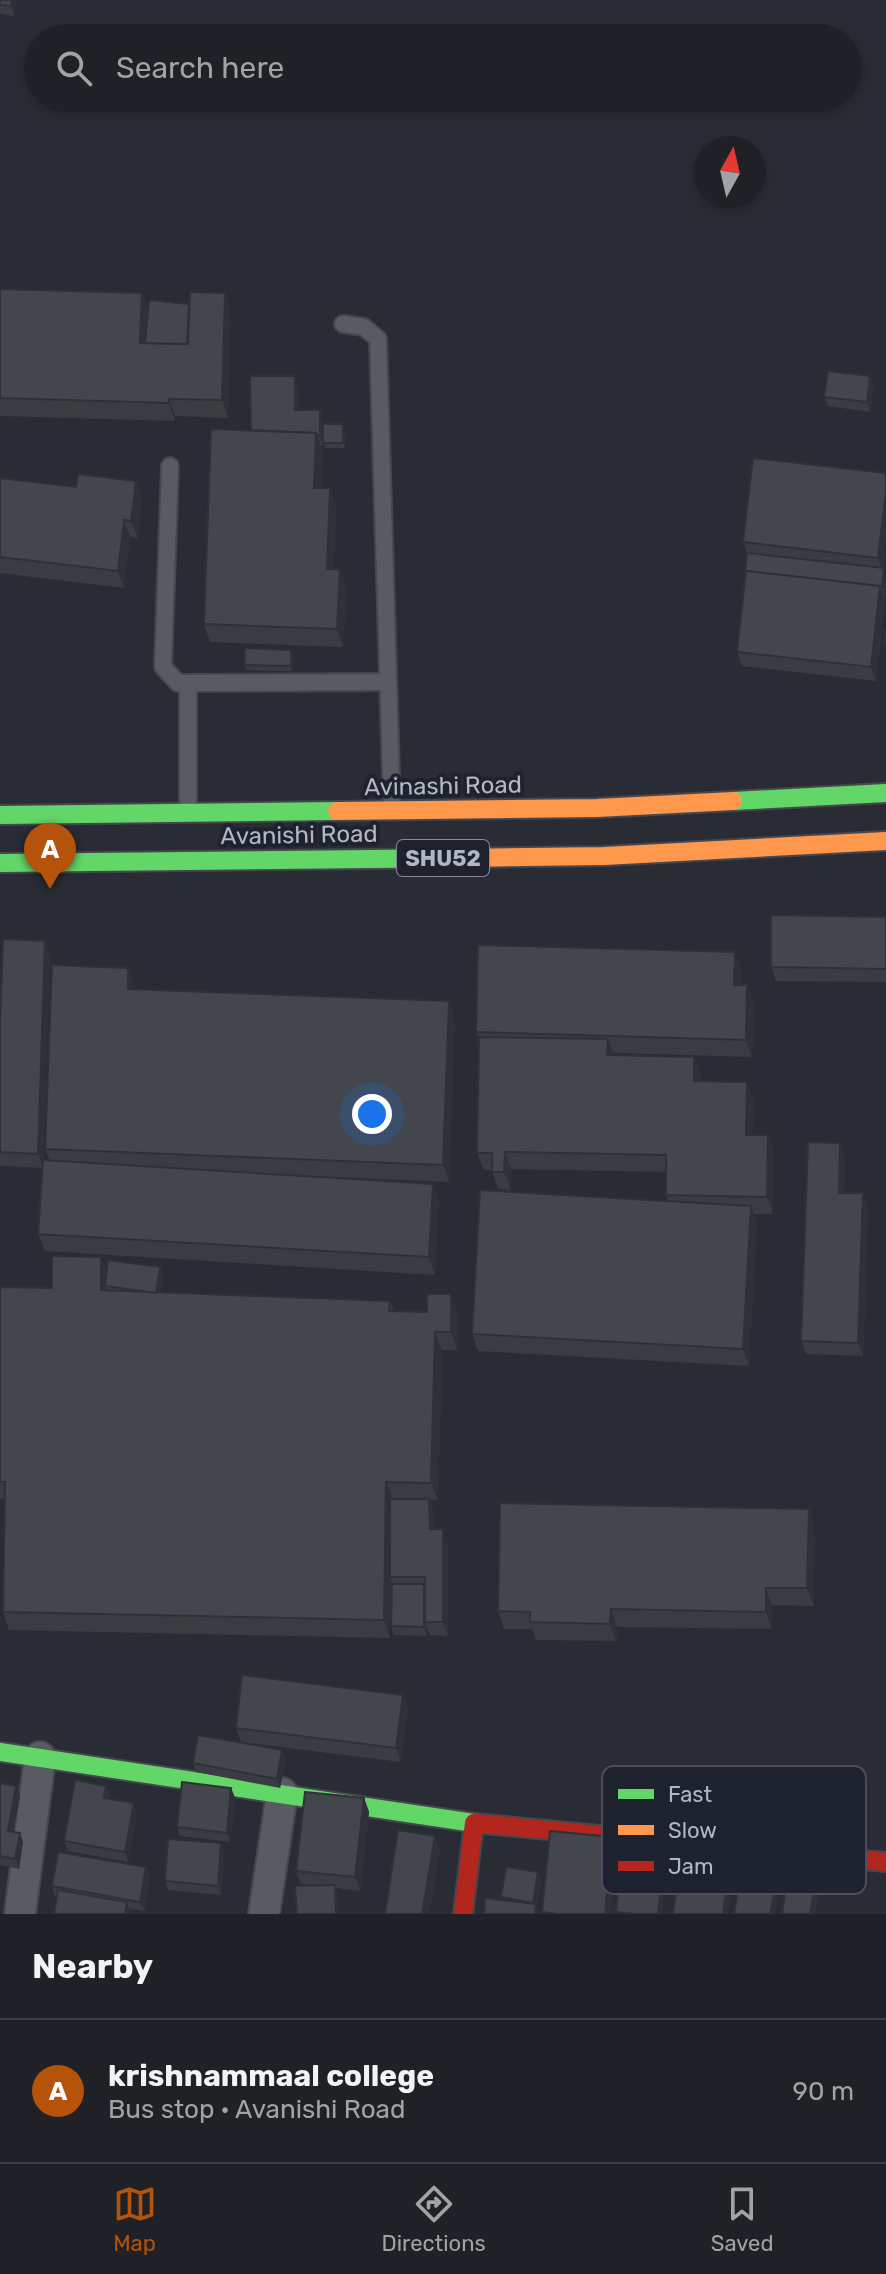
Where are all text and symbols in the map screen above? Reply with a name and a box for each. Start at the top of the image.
search box [24,24,862,112]
icon: search [52,46,96,90]
text: Search here [116,50,284,86]
north arrow [694,136,766,208]
street label: Avinashi Road [364,771,522,801]
street label: Avanishi Road [220,820,378,850]
pin: A [24,823,76,889]
road number: SHU52 [397,840,489,876]
your location [352,1094,392,1134]
legend [602,1766,866,1894]
text: Fast [668,1781,713,1808]
text: Slow [668,1817,717,1844]
text: Jam [668,1853,714,1880]
text: Nearby [32,1946,153,1987]
text: krishnammaal college [108,2058,434,2094]
text: A [49,2076,67,2107]
text: 90 m [793,2076,854,2107]
text: Bus stop · Avanishi Road [108,2094,405,2125]
tab: Map [113,2182,157,2257]
tab: Directions [382,2182,486,2257]
tab: Saved [711,2182,774,2257]

